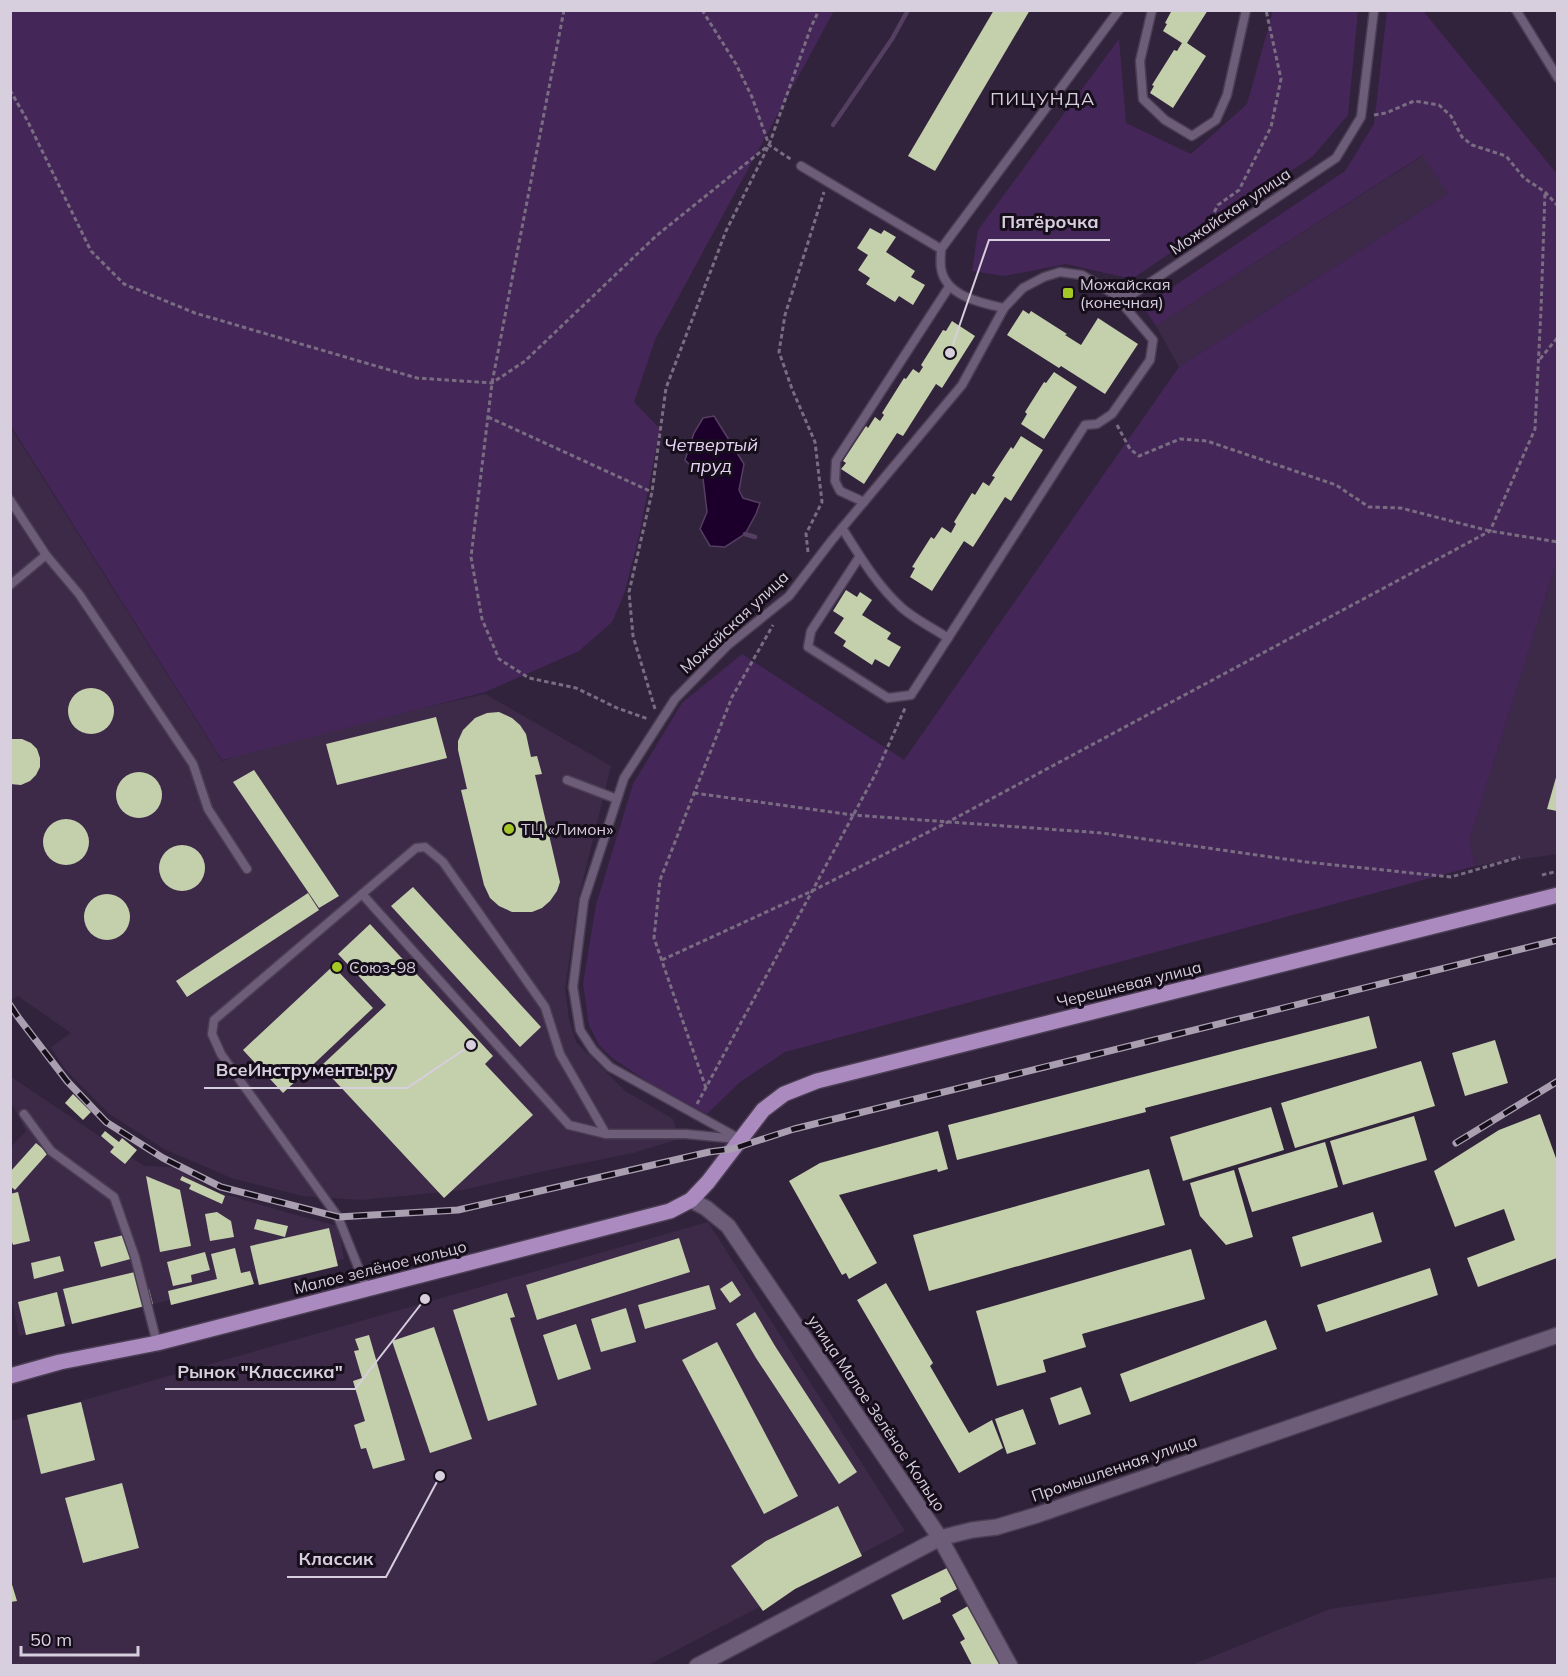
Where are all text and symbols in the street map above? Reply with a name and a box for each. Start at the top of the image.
district label: ПИЦУНДА [990,87,1096,110]
street label: Можайская улица [1166,163,1294,259]
callout: Пятёрочка [989,204,1110,240]
text: Пятёрочка [1001,210,1099,233]
place label: Можайская (конечная) [1080,274,1170,312]
marker: Можайская (конечная) [1061,286,1075,300]
water label: Четвертый пруд [664,433,758,477]
street label: Можайская улица [676,567,792,677]
place label: ТЦ «Лимон» [521,819,613,839]
marker: ТЦ «Лимон» [502,822,516,836]
street label: Черешневая улица [1055,956,1203,1012]
place label: Союз-98 [349,957,416,977]
marker: Союз-98 [330,960,344,974]
callout: ВсеИнструменты.ру [204,1052,407,1088]
text: ВсеИнструменты.ру [216,1058,394,1081]
street label: Малое зелёное кольцо [292,1236,468,1298]
street label: улица Малое Зелёное Кольцо [804,1311,950,1515]
callout: Рынок "Классика" [165,1353,355,1389]
text: Рынок "Классика" [177,1360,343,1383]
street label: Промышленная улица [1029,1430,1199,1506]
callout: Классик [287,1541,386,1577]
text: Классик [299,1547,374,1570]
scale bar [21,1619,138,1657]
text: 50 m [30,1628,72,1651]

